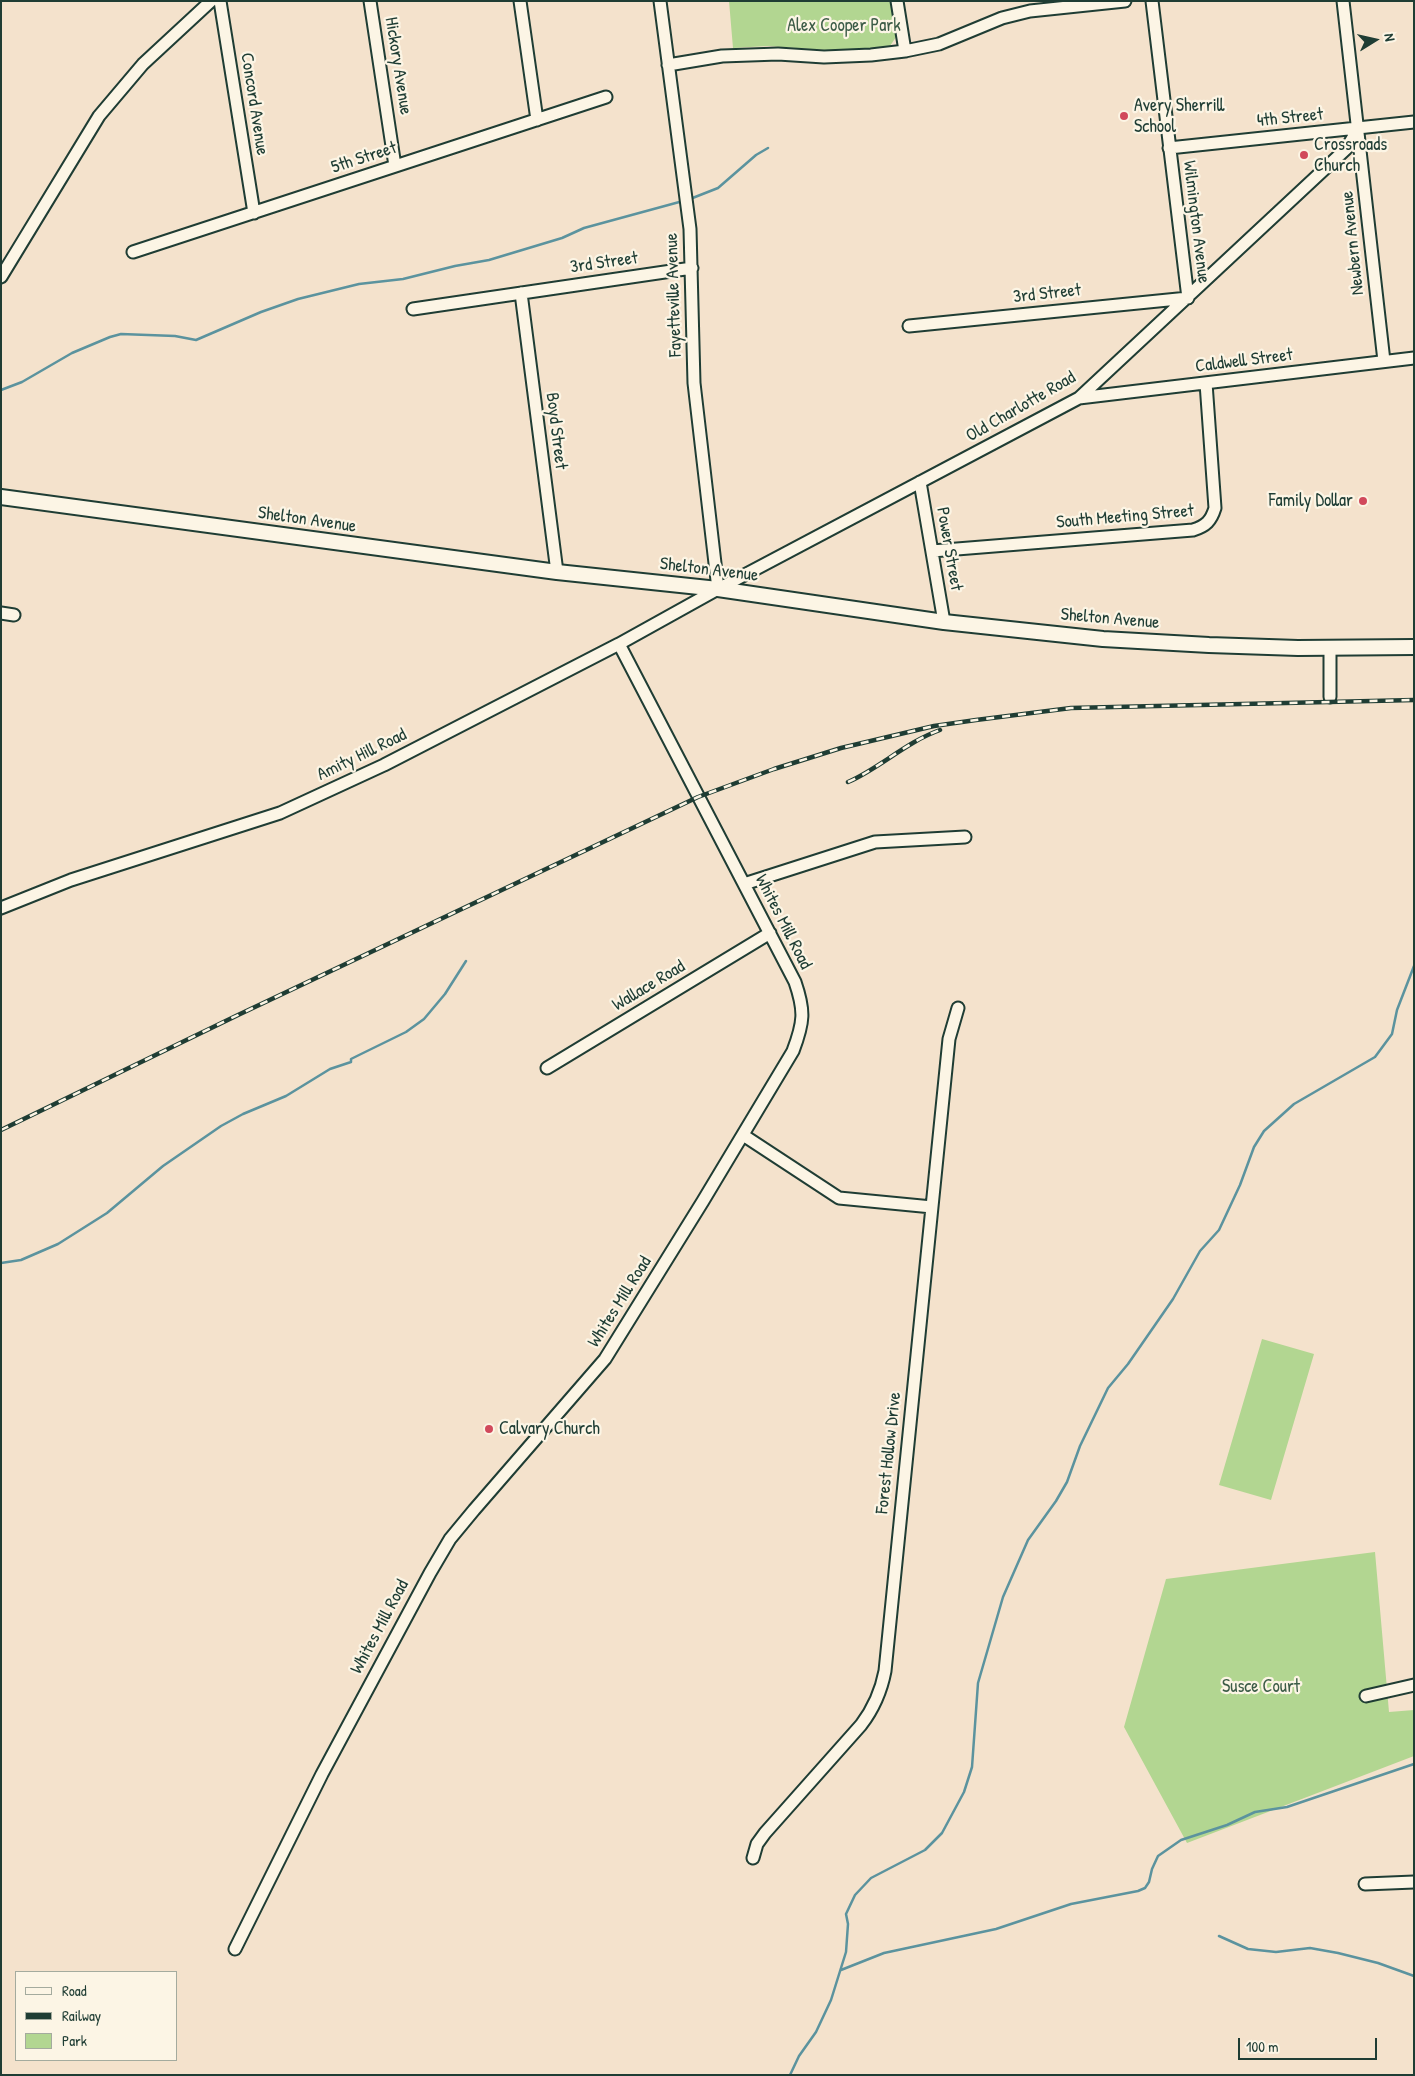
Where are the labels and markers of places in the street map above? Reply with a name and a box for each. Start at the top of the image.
place label: Avery Sherrill School [1134,95,1224,138]
marker: Avery Sherrill School [1118,110,1130,122]
place label: Crossroads Church [1314,134,1387,176]
marker: Crossroads Church [1298,149,1310,161]
place label: Family Dollar [1269,490,1353,512]
marker: Family Dollar [1357,495,1369,507]
place label: Calvary Church [499,1418,600,1440]
marker: Calvary Church [483,1423,495,1435]

